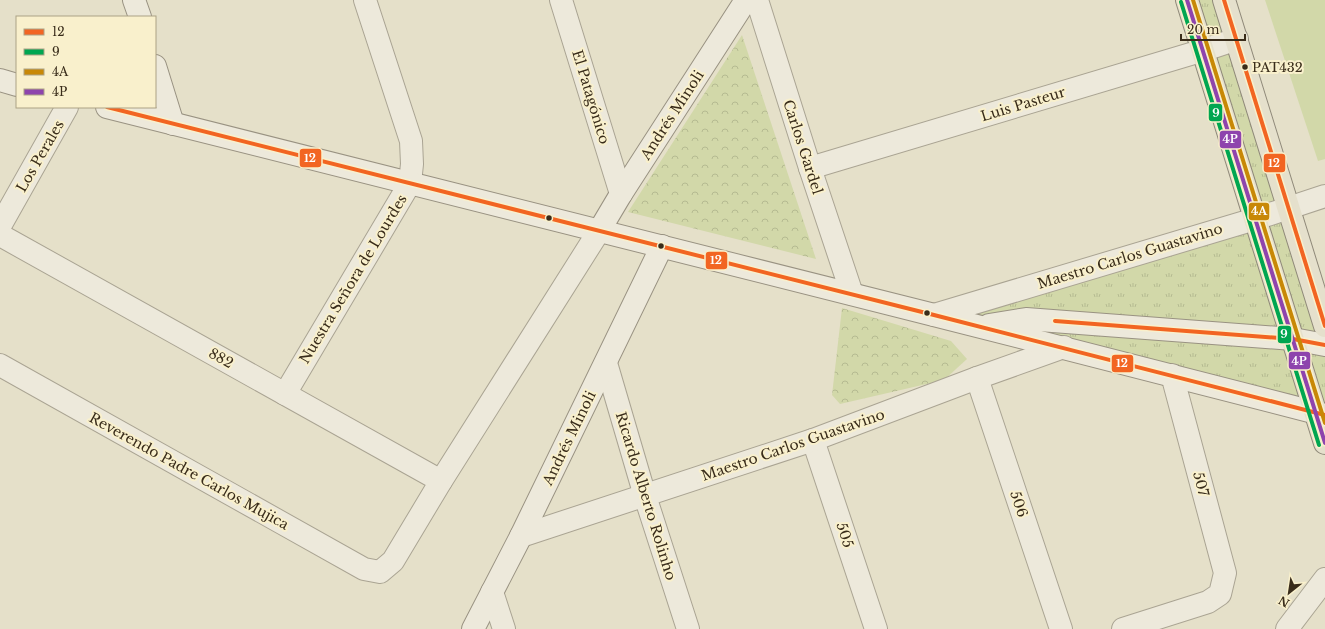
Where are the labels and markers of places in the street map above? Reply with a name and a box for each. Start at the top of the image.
place label: PAT432 [1252,59,1303,76]
marker: PAT432 [1240,62,1250,72]
unlabelled marker [544,213,554,223]
unlabelled marker [656,241,666,251]
unlabelled marker [922,308,932,318]

